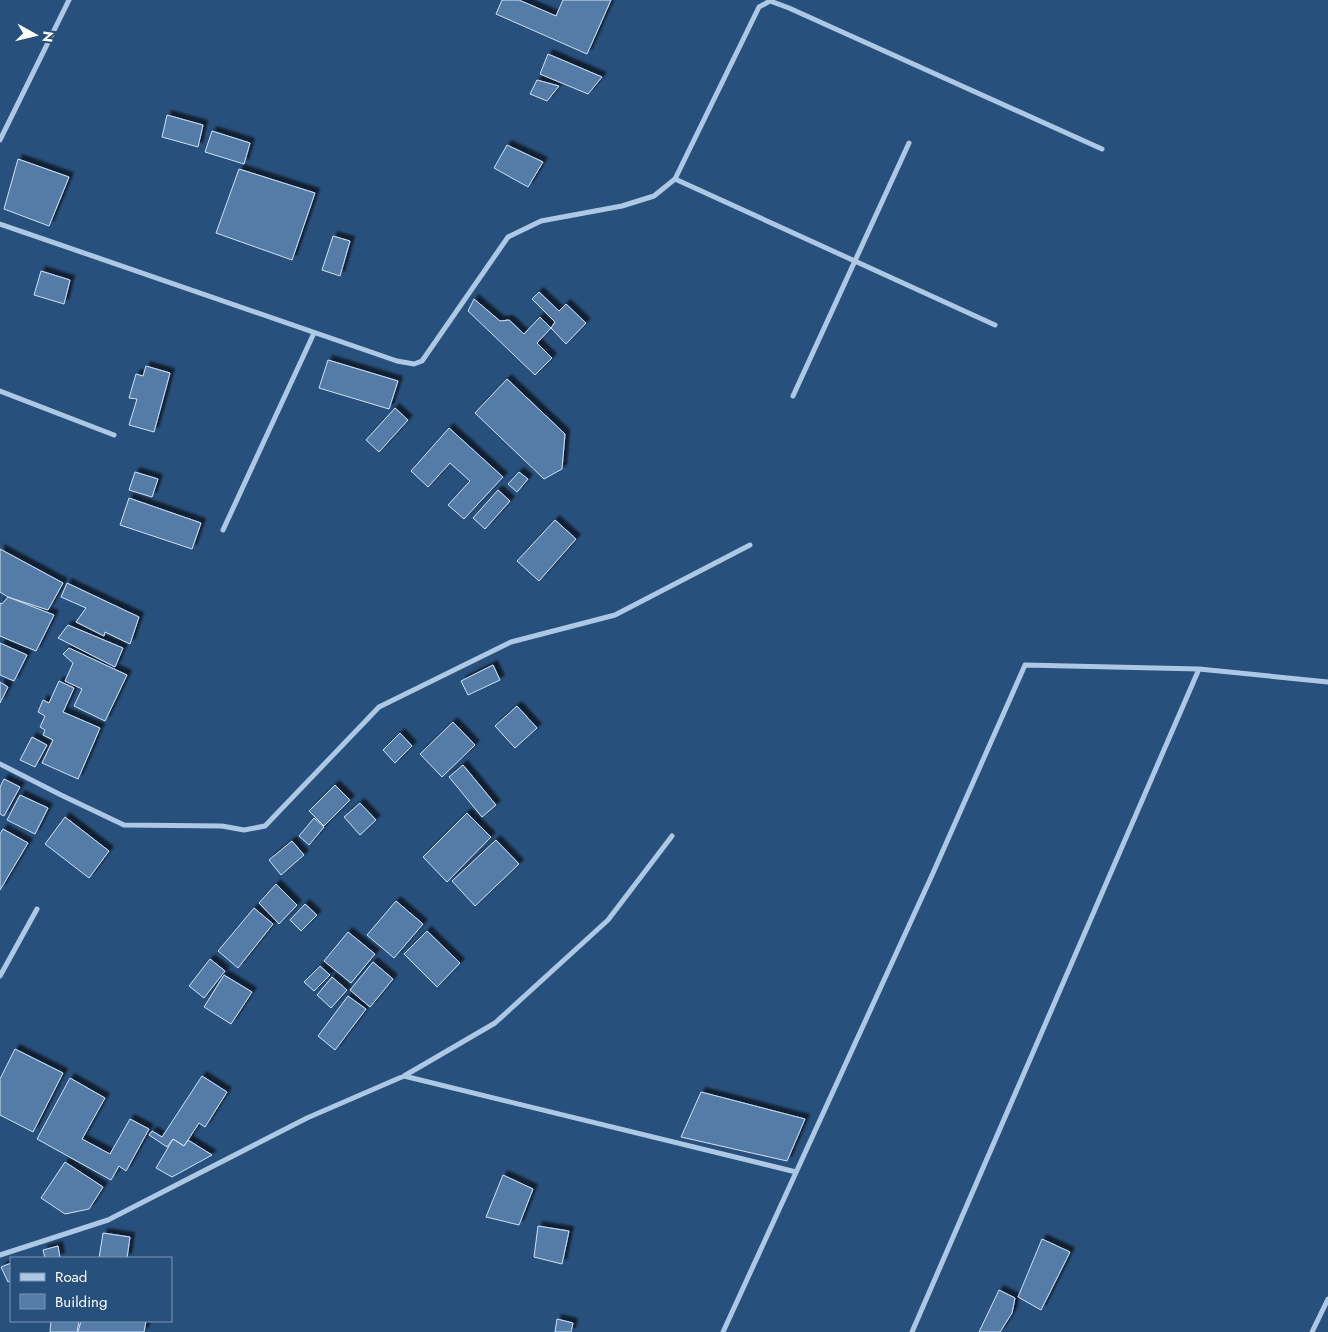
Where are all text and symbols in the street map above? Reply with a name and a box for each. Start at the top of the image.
north arrow [10,10,60,60]
text: N [37,30,59,44]
legend [10,1257,172,1322]
text: Road [55,1266,87,1288]
text: Building [55,1291,107,1313]

